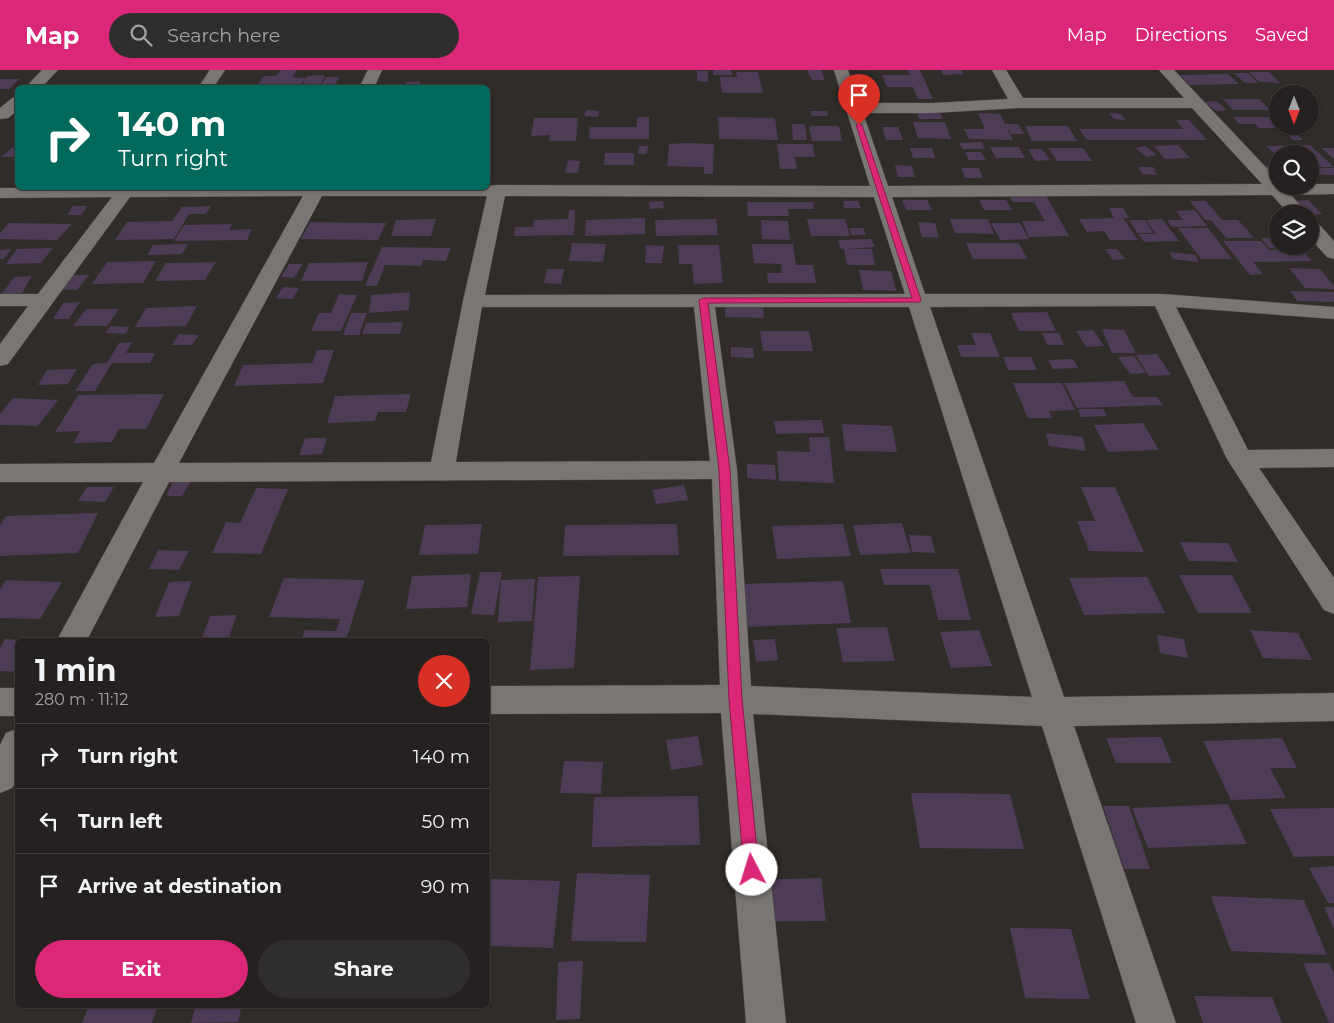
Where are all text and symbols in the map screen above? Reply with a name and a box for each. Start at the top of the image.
search box [109,13,459,58]
text: Map [25,21,79,50]
icon: search [127,21,155,49]
text: Search here [167,24,280,47]
text: Map [1067,24,1107,46]
text: Directions [1135,24,1227,46]
text: Saved [1255,24,1309,46]
pin [838,74,880,125]
icon: arrive [845,81,873,109]
north arrow [1269,85,1319,135]
map controls [1269,85,1319,255]
text: 140 m [118,102,226,145]
icon: right [35,105,100,170]
text: Turn right [118,145,228,172]
button: search [1269,145,1319,195]
button: layers [1269,205,1319,255]
text: 1 min [35,652,116,689]
button: close [418,655,470,707]
text: 280 m · 11:12 [35,690,128,709]
icon: right [35,742,63,770]
text: Turn right [78,745,178,768]
text: 140 m [413,745,470,768]
icon: left [35,807,63,835]
text: Turn left [78,810,163,833]
text: 50 m [422,810,470,833]
position arrow [725,843,777,895]
icon: arrive [35,872,63,900]
text: Arrive at destination [78,875,282,898]
text: 90 m [421,875,470,898]
button: Exit [35,940,248,998]
button: Share [258,940,470,998]

